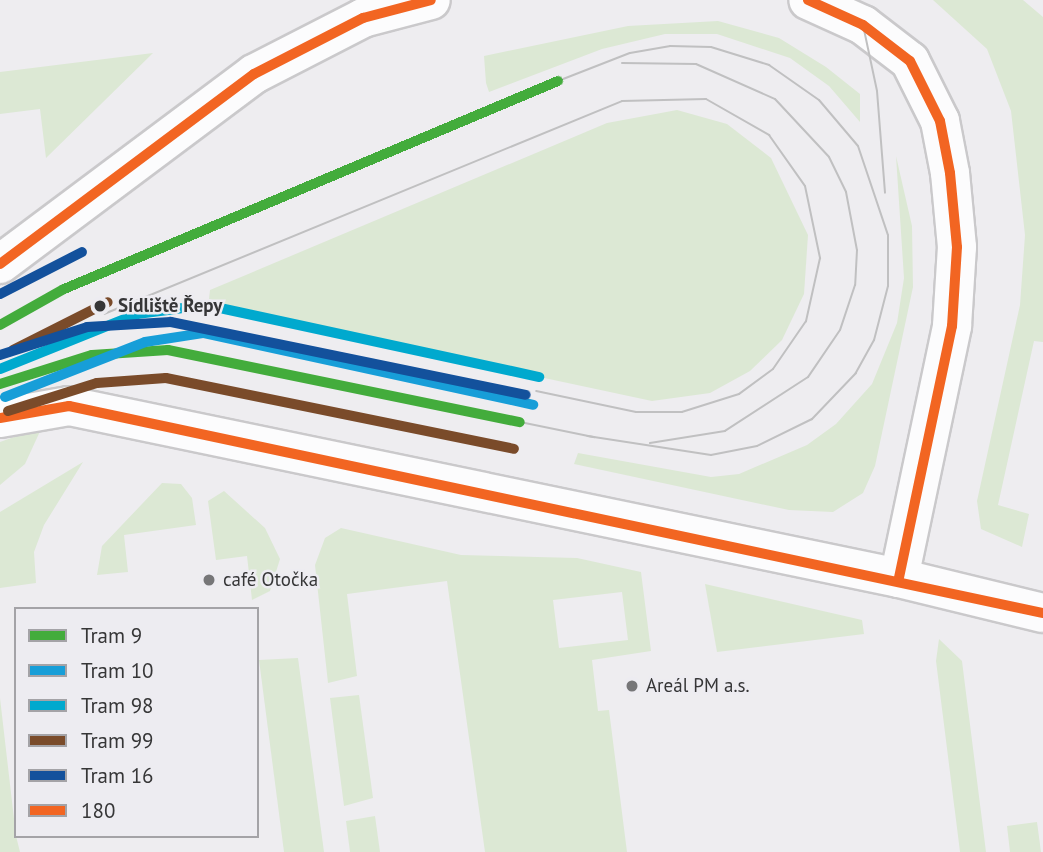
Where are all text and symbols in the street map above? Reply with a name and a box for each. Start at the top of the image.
marker: Sídliště Řepy [88,294,112,318]
place label: Sídliště Řepy [118,295,222,317]
place label: café Otočka [223,569,318,591]
marker: café Otočka [201,572,217,588]
legend [14,607,259,838]
text: Tram 9 [81,622,142,649]
text: Tram 10 [81,657,154,684]
place label: Areál PM a.s. [646,675,750,697]
marker: Areál PM a.s. [624,678,640,694]
text: Tram 98 [81,692,154,719]
text: Tram 99 [81,727,154,754]
text: Tram 16 [81,762,154,789]
text: 180 [81,797,115,824]

